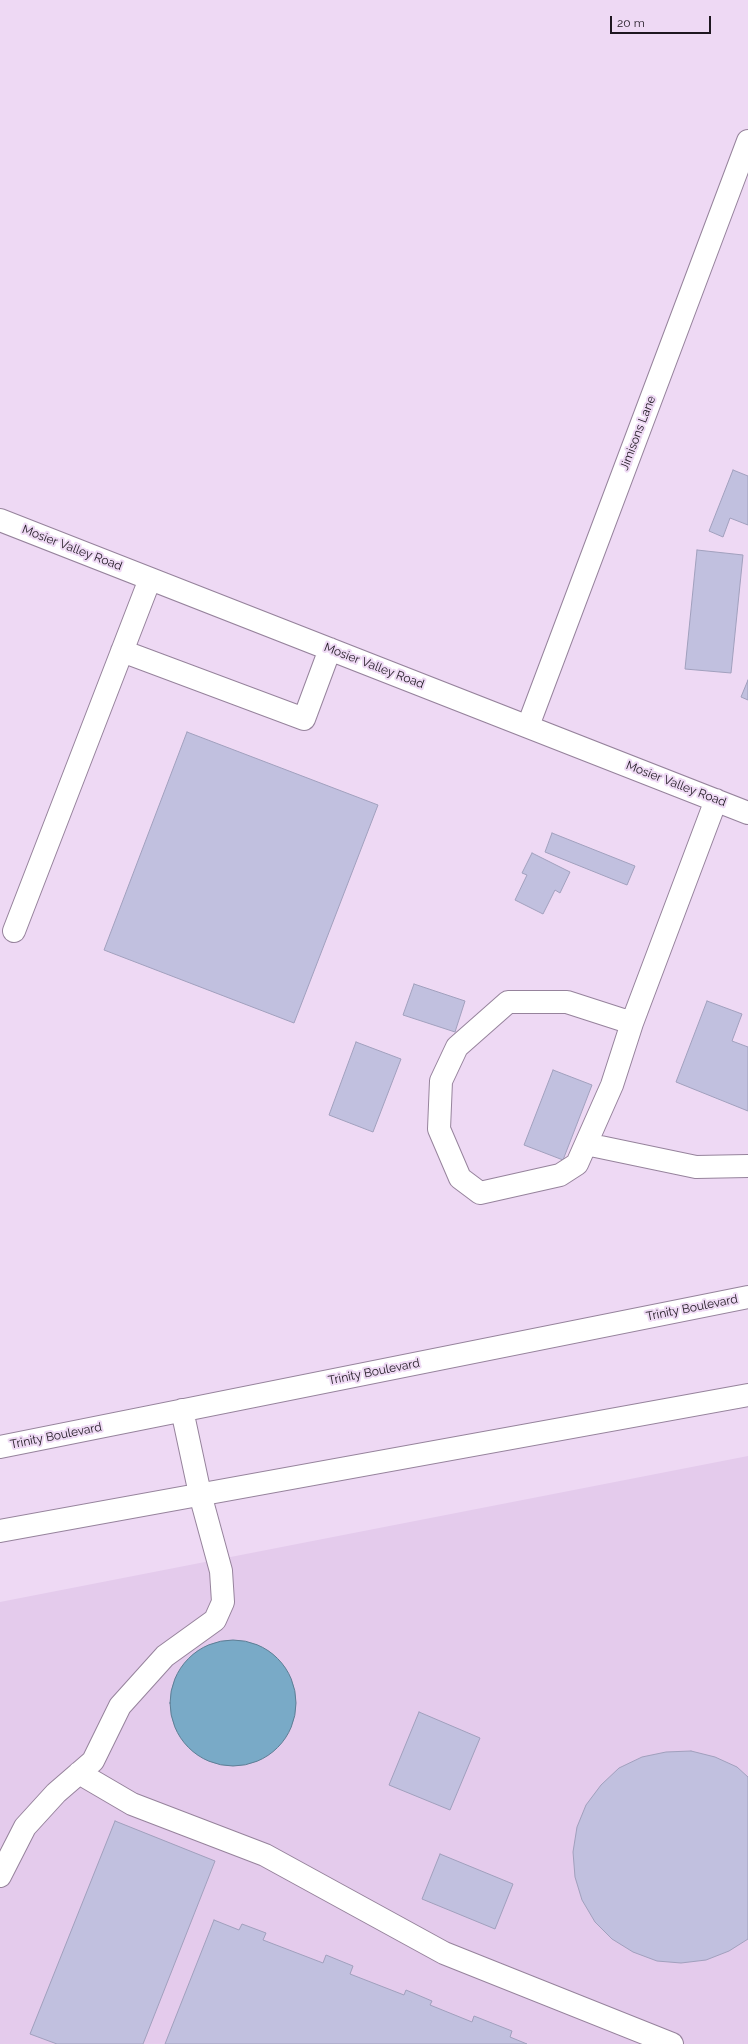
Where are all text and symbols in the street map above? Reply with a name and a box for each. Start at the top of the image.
scale bar [612,8,713,34]
text: 20 m [617,16,645,30]
street label: Jimisons Lane [617,394,659,472]
street label: Mosier Valley Road [20,522,124,574]
street label: Mosier Valley Road [322,640,426,692]
street label: Mosier Valley Road [624,758,728,810]
street label: Trinity Boulevard [645,1292,739,1324]
street label: Trinity Boulevard [327,1356,421,1388]
street label: Trinity Boulevard [9,1420,103,1452]

